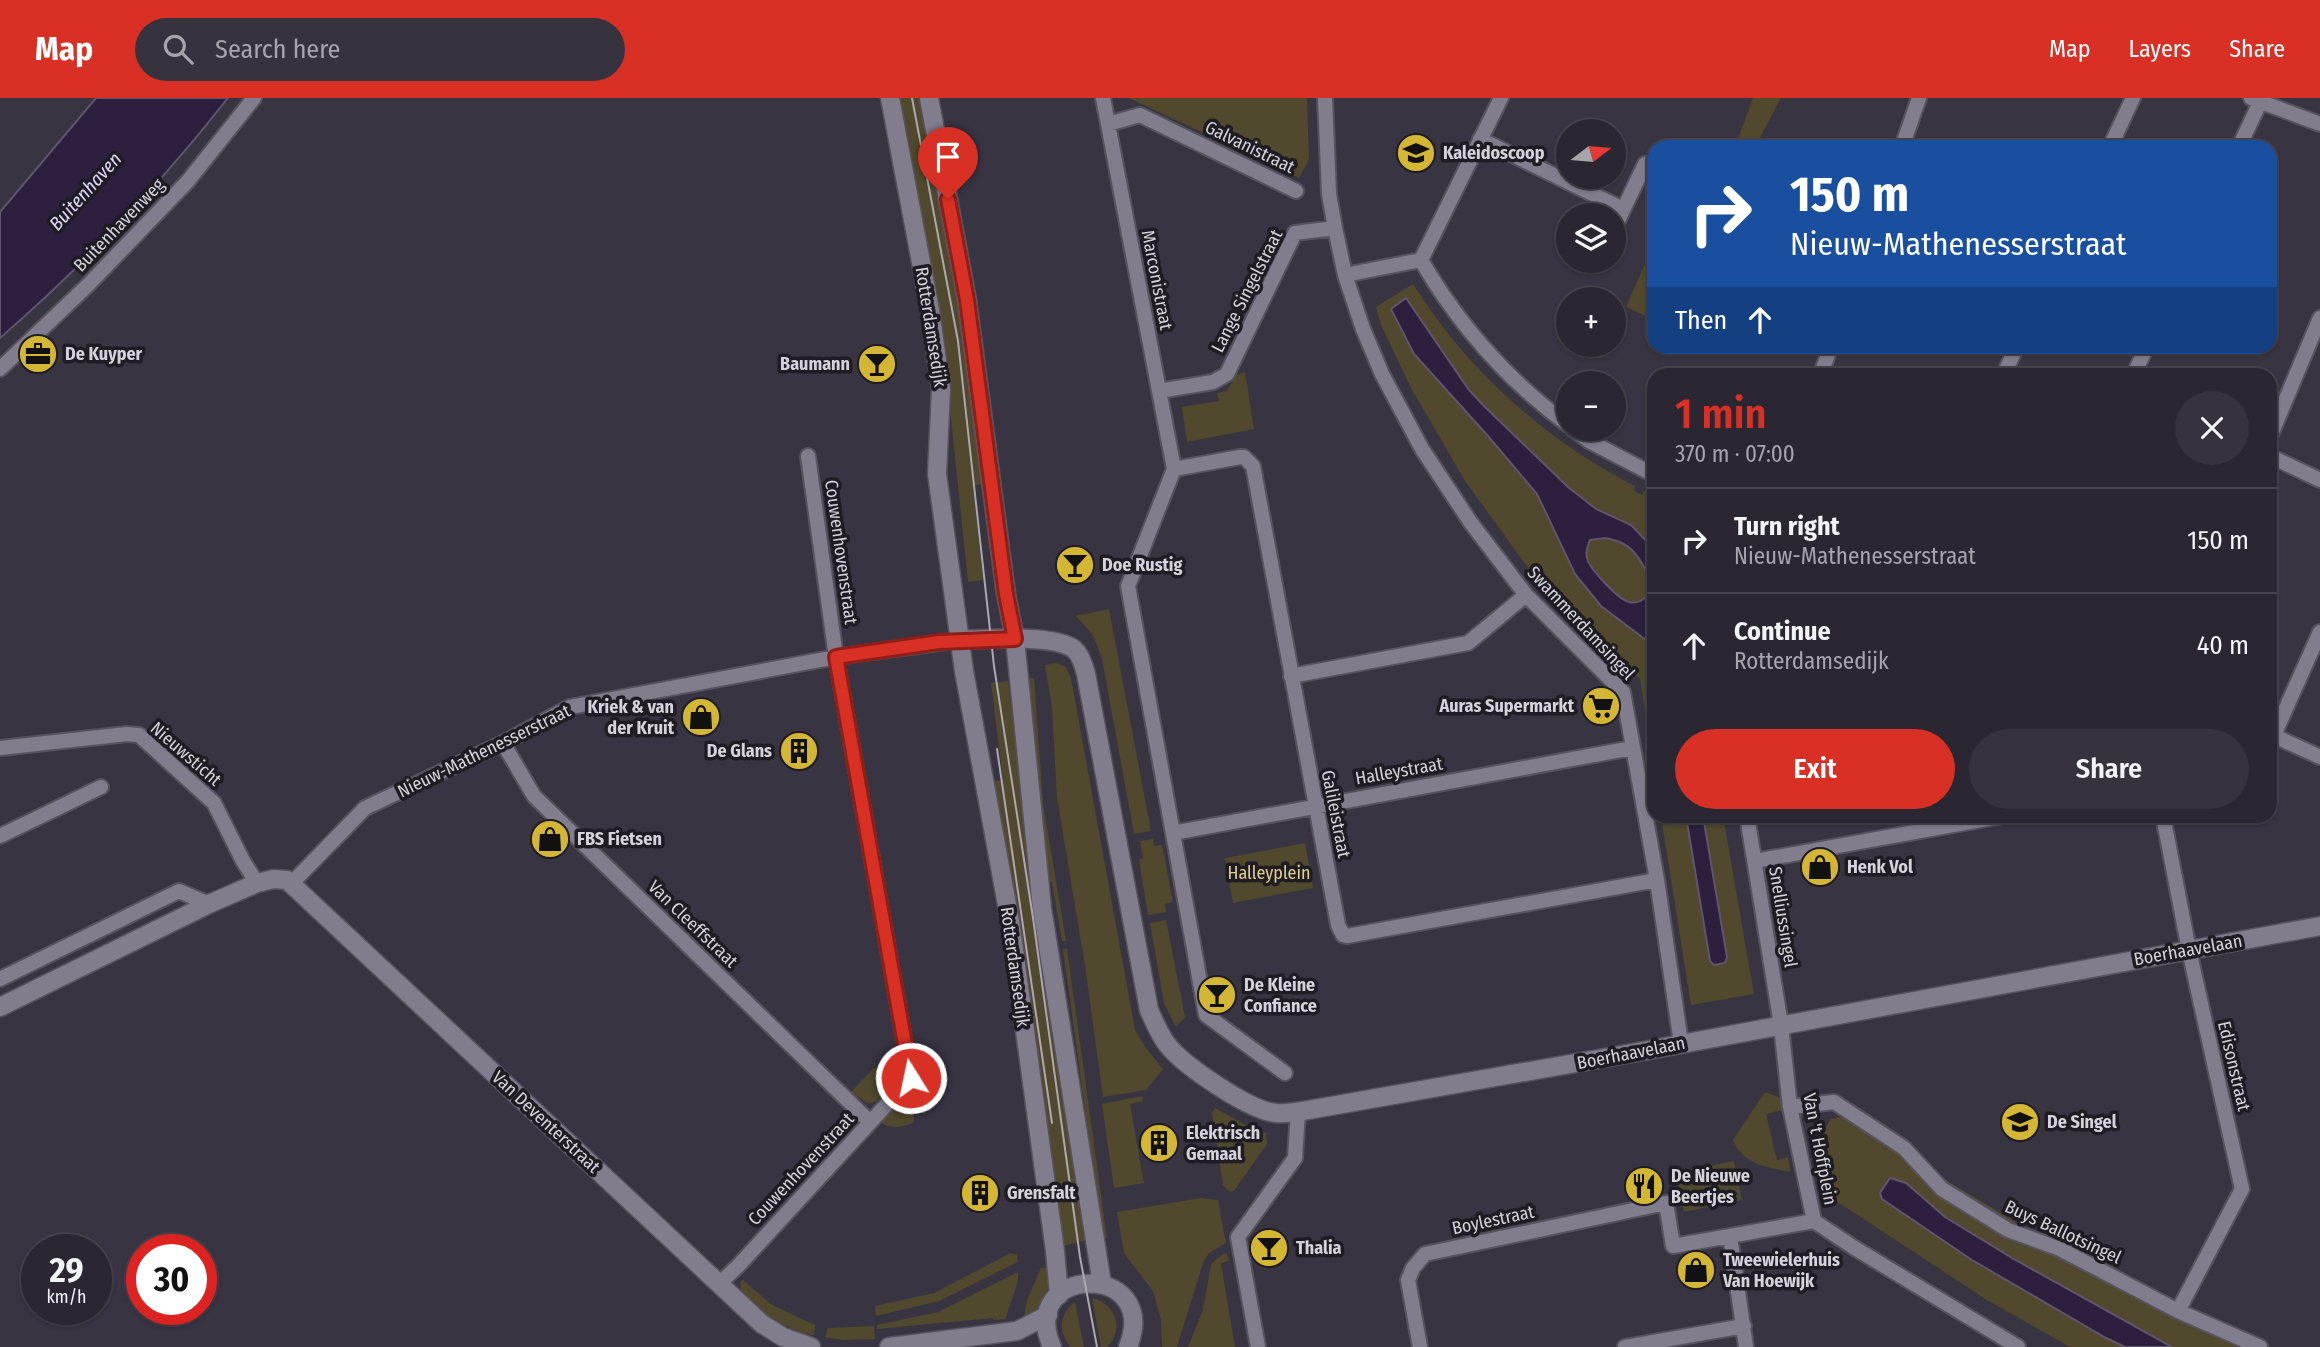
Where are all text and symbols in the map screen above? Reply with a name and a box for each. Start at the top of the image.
search box [135,18,625,81]
text: Map [35,29,93,69]
icon: search [159,30,197,68]
text: Search here [215,34,340,65]
text: Map [2049,35,2091,63]
text: Layers [2129,35,2191,63]
text: Share [2229,35,2285,63]
street label: Galvanistraat [1202,116,1298,178]
north arrow [1556,119,1626,189]
map controls [1556,119,1626,441]
pin [918,127,978,199]
school or university icon: Kaleidoscoop [1395,132,1437,174]
icon: arrive [929,138,967,176]
place label: Kaleidoscoop [1443,142,1545,164]
water label: Buitenhaven [44,148,126,235]
text: 150 m [1790,165,1909,224]
icon: right [1675,168,1766,259]
street label: Buitenhavenweg [69,173,169,276]
button: layers [1556,203,1626,273]
text: Nieuw-Mathenesserstraat [1790,225,2127,263]
street label: Lange Singelstraat [1207,226,1287,356]
street label: Marconistraat [1137,228,1177,332]
street label: Rotterdamsedijk [911,265,951,389]
button: + [1556,287,1626,357]
icon: ahead [1741,301,1779,339]
text: Then [1675,305,1727,336]
office icon: De Kuyper [17,333,59,375]
place label: De Kuyper [65,343,143,365]
bar icon: Baumann [856,343,898,385]
place label: Baumann [780,353,850,375]
button: − [1556,371,1626,441]
text: 1 min [1675,389,1766,439]
button: close [2175,391,2249,465]
text: 370 m · 07:00 [1675,440,1795,468]
street label: Couwenhovenstraat [820,478,862,626]
text: Turn right [1734,511,1840,542]
icon: right [1675,522,1713,560]
text: 150 m [2187,525,2249,556]
text: Nieuw-Mathenesserstraat [1734,542,1976,570]
bar icon: Doe Rustig [1054,544,1096,586]
place label: Doe Rustig [1102,554,1183,576]
street label: Swammerdamsingel [1523,562,1640,685]
text: Continue [1734,616,1831,647]
icon: ahead [1675,627,1713,665]
text: 40 m [2197,630,2249,661]
text: Rotterdamsedijk [1734,647,1889,675]
supermarket icon: Auras Supermarkt [1580,685,1622,727]
place label: Auras Supermarkt [1438,695,1575,717]
place label: Kriek & van der Kruit [588,696,675,739]
shop icon: Kriek & van der Kruit [680,696,722,738]
street label: Nieuw-Mathenesserstraat [394,700,574,802]
street label: Nieuwsticht [146,717,226,791]
button: Exit [1675,729,1955,809]
button: Share [1969,729,2249,809]
building icon: De Glans [778,730,820,772]
place label: De Glans [707,740,772,762]
street label: Halleystraat [1354,752,1445,790]
street label: Galileistraat [1317,768,1355,860]
shop icon: FBS Fietsen [529,818,571,860]
place label: FBS Fietsen [577,828,662,850]
shop icon: Henk Vol [1799,846,1841,888]
place label: Henk Vol [1847,856,1913,878]
park label: Halleyplein [1228,862,1310,884]
street label: Snelliussingel [1764,865,1802,969]
street label: Van Cleeffstraat [644,876,742,972]
street label: Rotterdamsedijk [996,905,1034,1029]
street label: Boerhaavelaan [2132,930,2244,970]
bar icon: De Kleine Confiance [1196,974,1238,1016]
place label: De Kleine Confiance [1244,974,1317,1017]
street label: Edisonstraat [2213,1019,2255,1113]
street label: Boerhaavelaan [1575,1032,1687,1074]
position arrow [874,1041,948,1115]
street label: Van Deventerstraat [487,1066,605,1178]
street label: Van 't Hoffplein [1798,1091,1842,1207]
school or university icon: De Singel [1999,1101,2041,1143]
street label: Couwenhovenstraat [743,1108,859,1230]
place label: De Singel [2047,1111,2117,1133]
building icon: Elektrisch Gemaal [1138,1122,1180,1164]
place label: Elektrisch Gemaal [1186,1122,1260,1165]
restaurant icon: De Nieuwe Beertjes [1623,1165,1665,1207]
place label: De Nieuwe Beertjes [1671,1165,1750,1208]
building icon: Grensfalt [959,1172,1001,1214]
place label: Grensfalt [1007,1182,1076,1204]
street label: Buys Ballotsingel [2001,1195,2125,1269]
street label: Boylestraat [1450,1201,1536,1239]
bar icon: Thalia [1248,1227,1290,1269]
speed limit sign: 30 [126,1234,217,1325]
place label: Thalia [1296,1237,1342,1259]
text: 29 [49,1249,84,1291]
shop icon: Tweewielerhuis Van Hoewijk [1675,1249,1717,1291]
place label: Tweewielerhuis Van Hoewijk [1722,1249,1840,1292]
text: km/h [46,1286,87,1308]

